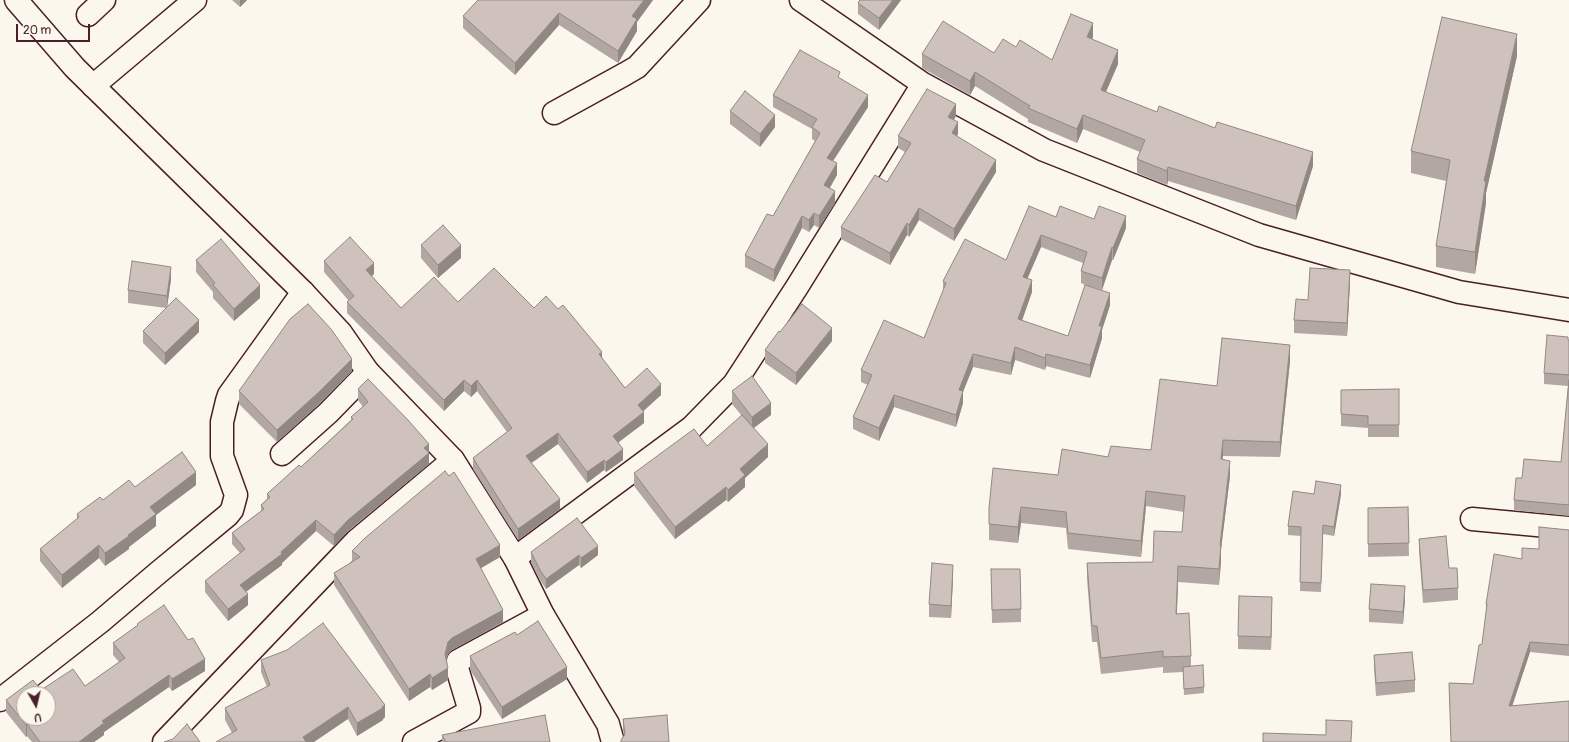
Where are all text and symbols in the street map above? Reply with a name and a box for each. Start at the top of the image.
scale bar [18,16,92,42]
text: 20 m [23,23,51,38]
north arrow [16,686,56,726]
text: U [33,710,42,724]

